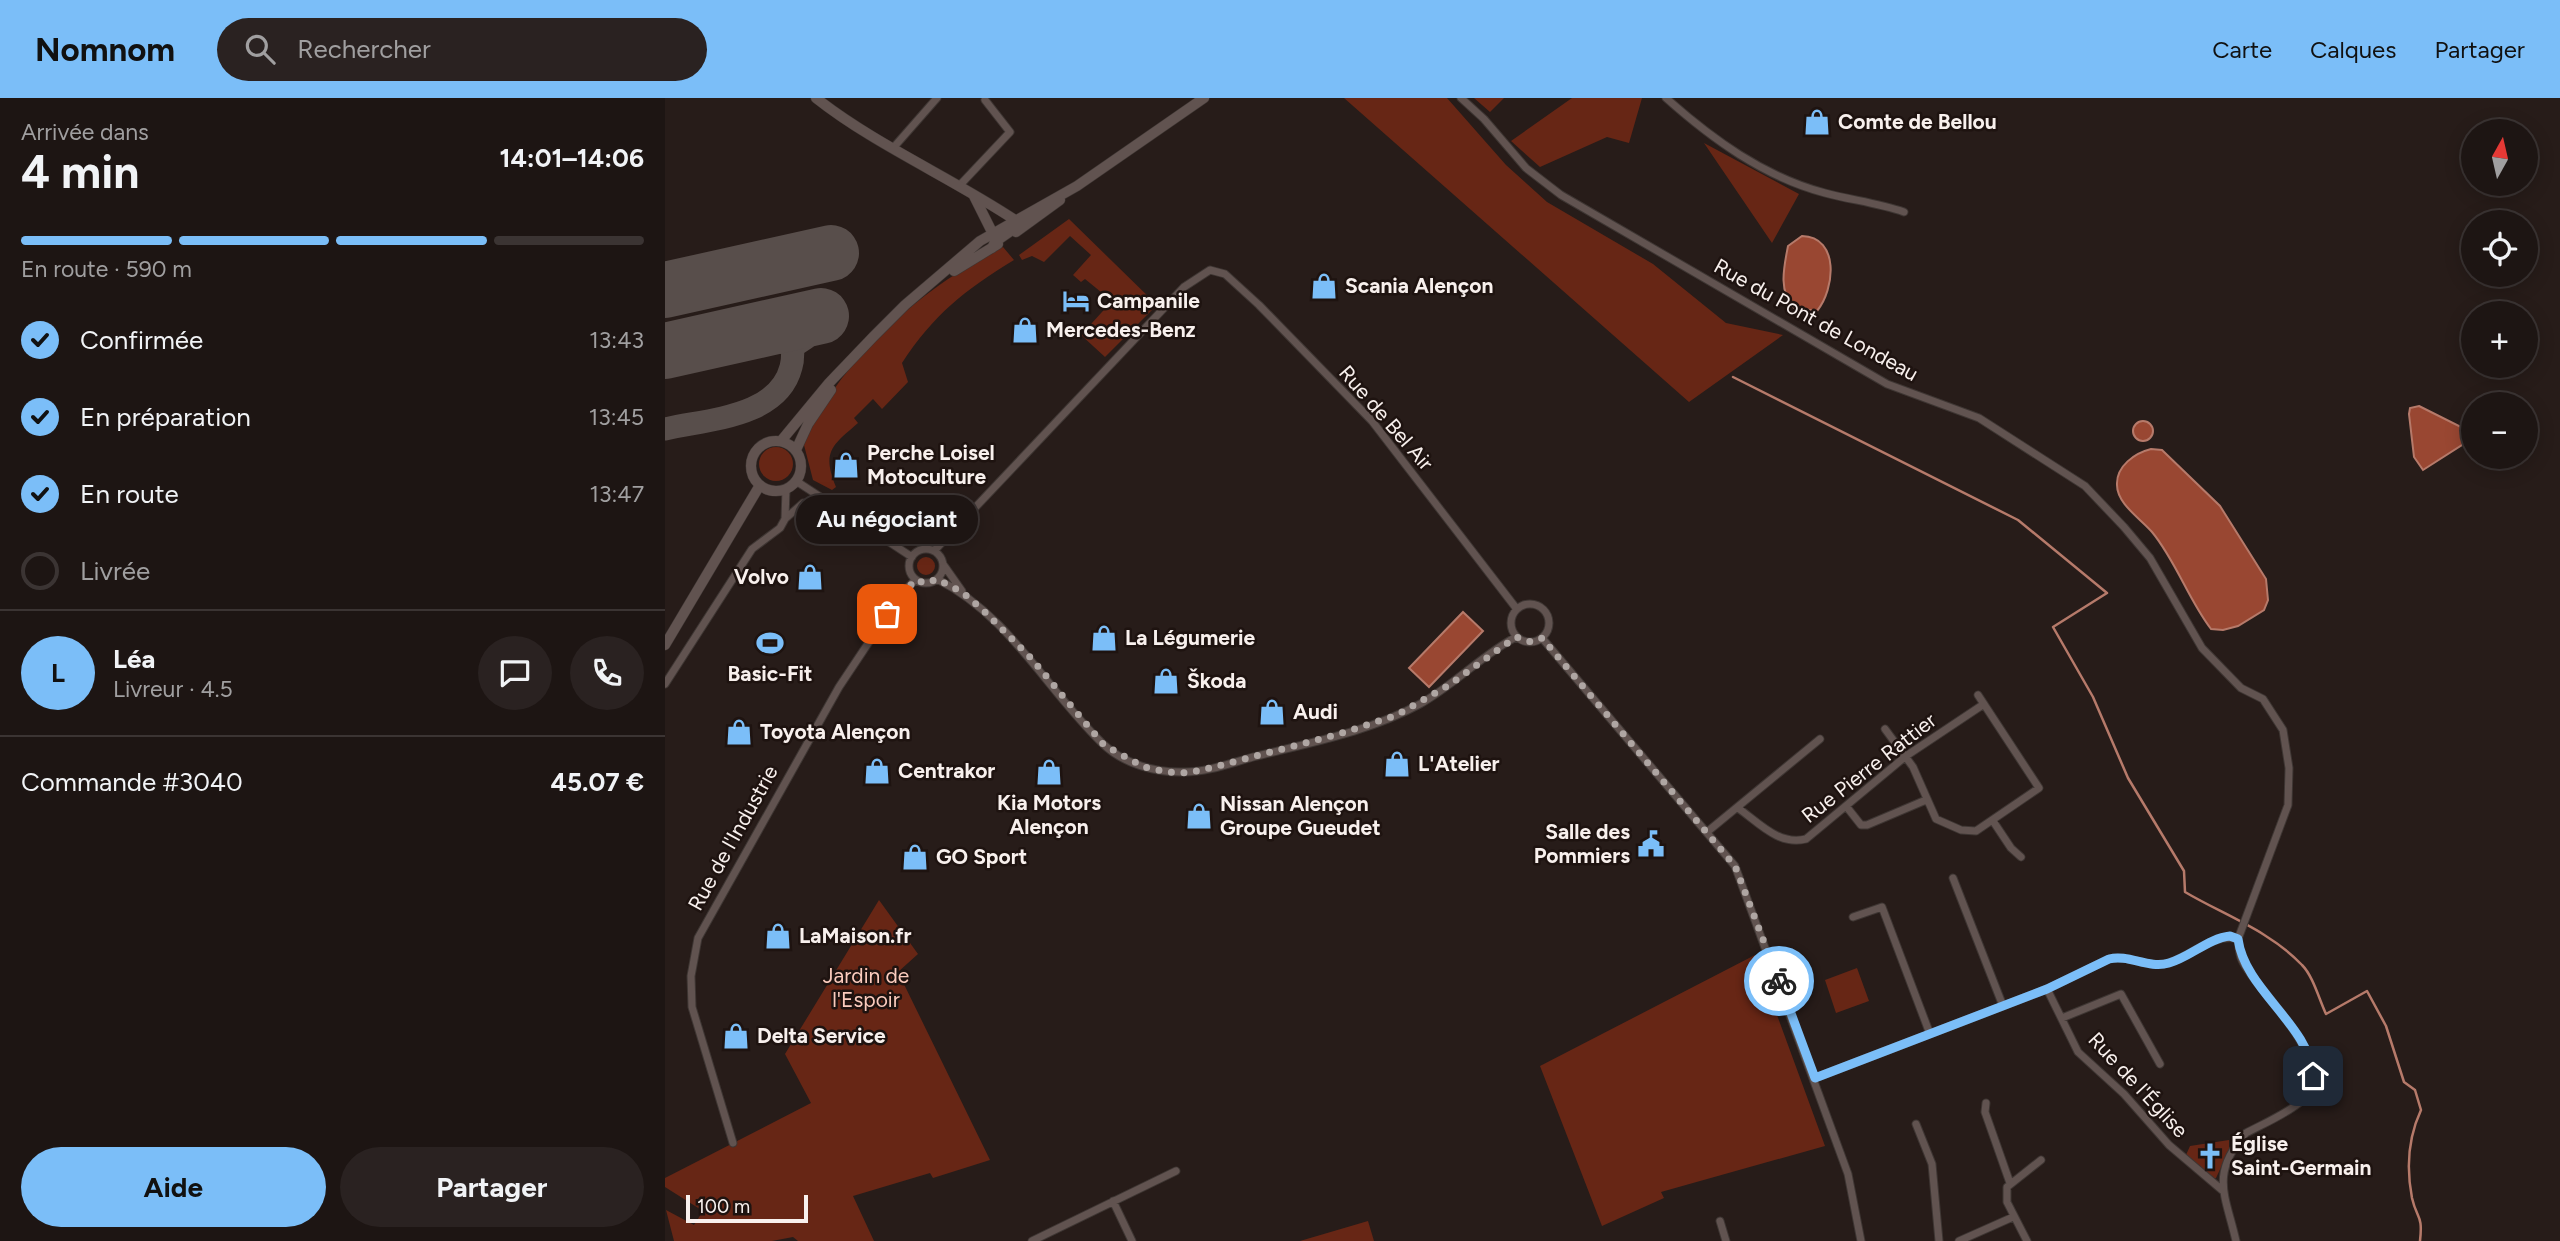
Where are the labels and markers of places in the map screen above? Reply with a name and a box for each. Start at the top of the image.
shop icon: Comte de Bellou [1802,107,1832,137]
place label: Comte de Bellou [1838,109,1997,134]
shop icon: Scania Alençon [1309,271,1339,301]
place label: Scania Alençon [1345,273,1493,298]
hotel icon: Campanile [1061,286,1091,316]
place label: Campanile [1097,288,1200,313]
shop icon: Mercedes-Benz [1010,315,1040,345]
place label: Mercedes-Benz [1046,317,1196,342]
place label: Perche Loisel Motoculture [867,440,995,489]
shop icon: Perche Loisel Motoculture [831,450,861,480]
callout: Au négociant [796,495,978,544]
shop icon: Volvo [795,562,825,592]
place label: Volvo [734,564,789,589]
pin [857,584,917,644]
shop icon: La Légumerie [1089,623,1119,653]
place label: La Légumerie [1125,625,1255,650]
sports icon: Basic-Fit [755,628,785,658]
place label: Basic-Fit [728,661,812,686]
shop icon: Škoda [1151,666,1181,696]
place label: Škoda [1187,668,1246,693]
shop icon: Audi [1257,697,1287,727]
place label: Audi [1293,699,1338,724]
shop icon: Toyota Alençon [724,717,754,747]
place label: Toyota Alençon [760,719,910,744]
shop icon: L'Atelier [1382,749,1412,779]
place label: L'Atelier [1418,751,1500,776]
shop icon: Centrakor [862,756,892,786]
shop icon: Kia Motors Alençon [1034,757,1064,787]
place label: Centrakor [898,758,995,783]
place label: Kia Motors Alençon [997,790,1101,839]
place label: Nissan Alençon Groupe Gueudet [1220,791,1381,840]
shop icon: Nissan Alençon Groupe Gueudet [1184,801,1214,831]
place label: Salle des Pommiers [1534,819,1630,868]
public building icon: Salle des Pommiers [1636,829,1666,859]
shop icon: GO Sport [900,842,930,872]
place label: GO Sport [936,844,1027,869]
shop icon: LaMaison.fr [763,921,793,951]
place label: LaMaison.fr [799,923,912,948]
shop icon: Delta Service [721,1021,751,1051]
place label: Delta Service [757,1023,886,1048]
pin [2283,1046,2343,1106]
place label: Église Saint-Germain [2231,1131,2372,1180]
church icon: Église Saint-Germain [2195,1141,2225,1171]

